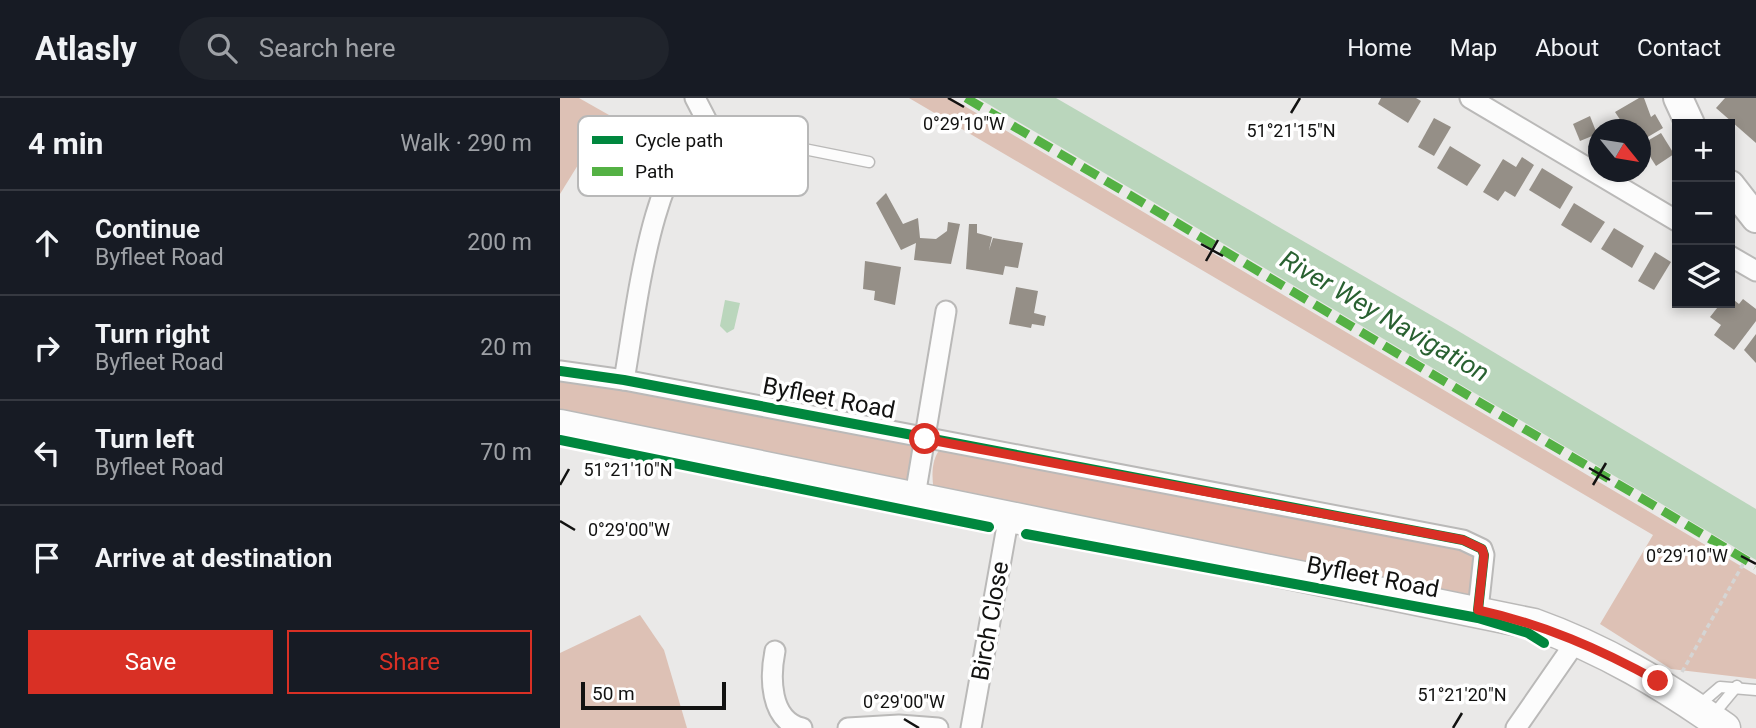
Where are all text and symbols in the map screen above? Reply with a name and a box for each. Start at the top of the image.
search box [179,17,669,80]
text: Atlasly [35,29,137,68]
icon: search [203,29,241,67]
text: Search here [259,33,396,63]
text: Home [1347,34,1412,62]
text: Map [1450,34,1497,62]
text: About [1535,34,1599,62]
text: Contact [1637,34,1721,62]
text: 0°29'10"W [923,113,1005,134]
legend [578,116,808,196]
north arrow [1588,119,1651,182]
map controls [1672,119,1735,308]
button: + [1672,119,1735,182]
text: 51°21'15"N [1246,120,1336,141]
text: 4 min [28,126,103,161]
text: Cycle path [635,129,723,152]
text: Walk · 290 m [400,130,532,157]
text: Path [635,160,674,183]
button: − [1672,182,1735,245]
text: Continue [95,214,200,244]
icon: ahead [28,224,66,262]
text: 200 m [467,229,532,256]
text: Byfleet Road [95,244,224,271]
water label: River Wey Navigation [1275,244,1495,388]
button: layers [1672,245,1735,308]
text: Turn right [95,319,210,349]
icon: right [28,329,66,367]
text: 20 m [480,334,532,361]
text: Byfleet Road [95,349,224,376]
street label: Byfleet Road [760,371,898,425]
route start [909,423,940,454]
text: Turn left [95,424,194,454]
icon: left [28,434,66,472]
text: 70 m [480,439,532,466]
text: Byfleet Road [95,454,224,481]
text: 51°21'10"N [583,459,673,480]
text: 0°29'00"W [588,519,670,540]
icon: arrive [28,539,66,577]
text: Arrive at destination [95,543,332,573]
text: 0°29'10"W [1646,545,1728,566]
street label: Byfleet Road [1304,550,1442,604]
street label: Birch Close [966,559,1014,683]
button: Save [28,630,273,694]
button: Share [287,630,532,694]
route end [1642,665,1673,696]
scale bar [581,679,726,711]
text: 50 m [592,682,635,705]
text: 51°21'20"N [1417,684,1507,705]
text: 0°29'00"W [863,691,945,712]

